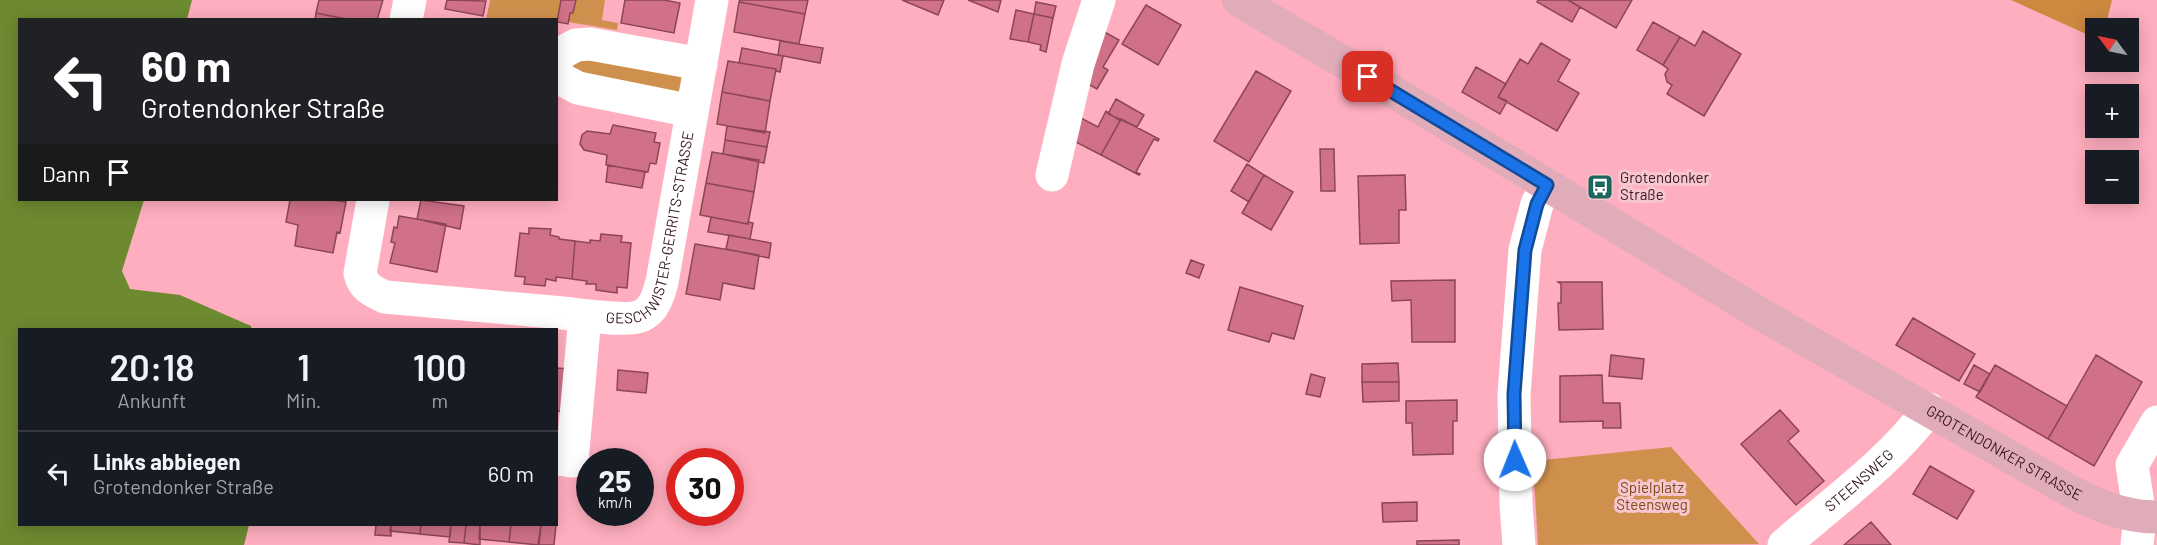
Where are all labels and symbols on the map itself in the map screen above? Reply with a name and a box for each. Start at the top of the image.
north arrow [2085,18,2139,72]
pin [1342,51,1393,102]
street label: GESCHWISTER-GERRITS-STRASSE [605,130,697,326]
place label: Grotendonker Straße [1620,168,1710,203]
bus stop icon: Grotendonker Straße [1585,172,1615,202]
street label: GROTENDONKER STRASSE [1923,401,2085,504]
position arrow [1483,428,1547,492]
street label: STEENSWEG [1821,445,1897,515]
speed limit sign: 30 [666,448,744,526]
park label: Spielplatz Steensweg [1616,478,1688,513]

